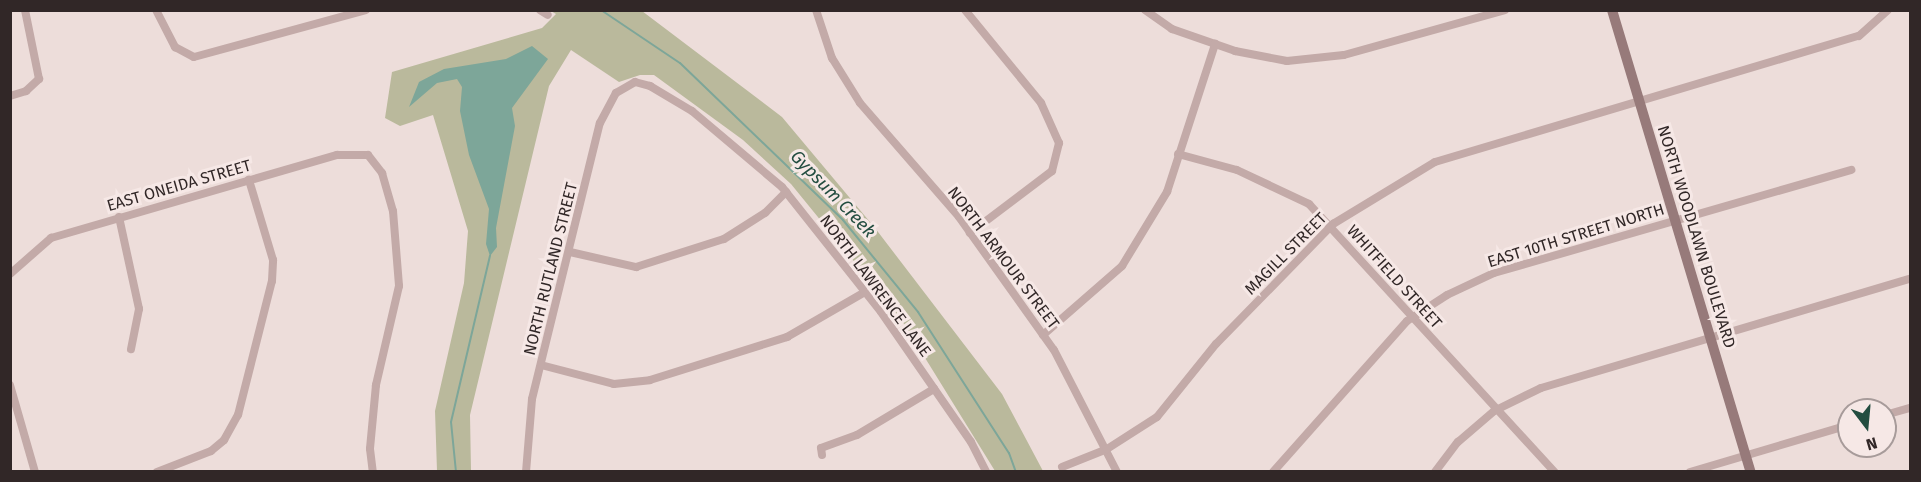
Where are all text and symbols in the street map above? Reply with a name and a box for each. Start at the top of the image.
street label: NORTH WOODLAWN BOULEVARD [1653,123,1739,351]
water label: Gypsum Creek [786,146,880,242]
street label: EAST ONEIDA STREET [105,156,253,216]
street label: NORTH RUTLAND STREET [520,181,582,357]
street label: NORTH ARMOUR STREET [943,183,1063,333]
street label: EAST 10TH STREET NORTH [1485,200,1667,272]
street label: MAGILL STREET [1241,209,1331,299]
street label: NORTH LAWRENCE LANE [815,211,935,361]
street label: WHITFIELD STREET [1343,221,1445,333]
north arrow [1837,398,1897,458]
text: N [1864,433,1879,454]

